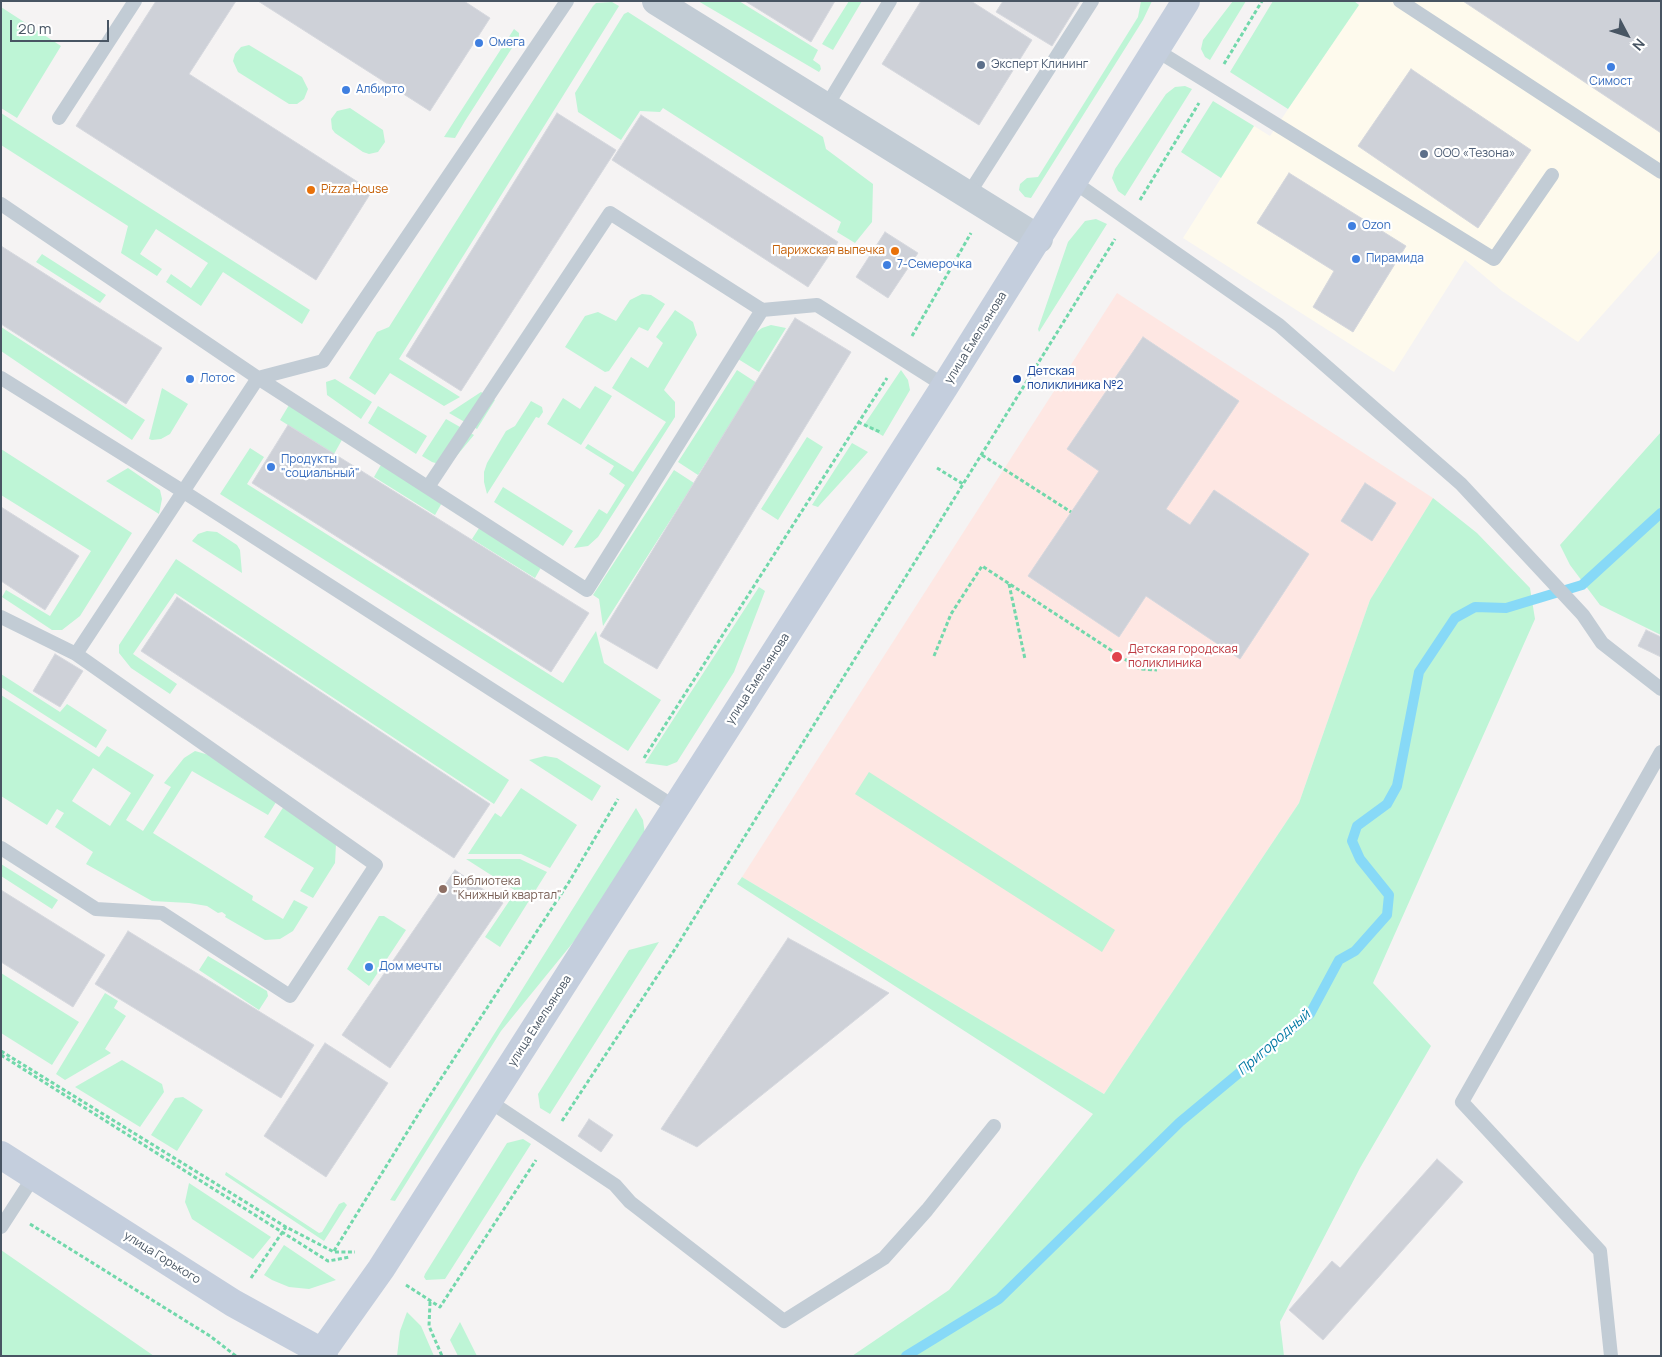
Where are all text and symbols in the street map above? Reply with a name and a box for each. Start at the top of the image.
scale bar [12,10,111,42]
north arrow [1602,10,1652,60]
text: 20 m [18,18,51,39]
text: N [1628,35,1649,55]
place label: Омега [489,36,525,50]
marker: Омега [473,37,485,49]
place label: Эксперт Клининг [991,58,1088,72]
marker: Эксперт Клининг [975,59,987,71]
marker: Симост [1605,61,1617,73]
place label: Симост [1589,75,1633,89]
place label: Албирто [356,83,404,97]
marker: Албирто [340,84,352,96]
place label: ООО «Тезона» [1434,147,1515,161]
marker: ООО «Тезона» [1418,148,1430,160]
place label: Pizza House [321,183,388,197]
marker: Pizza House [305,184,317,196]
place label: Ozon [1362,219,1391,233]
marker: Ozon [1346,220,1358,232]
place label: Парижская выпечка [772,244,885,258]
marker: Парижская выпечка [889,245,901,257]
place label: Пирамида [1366,252,1424,266]
marker: Пирамида [1350,253,1362,265]
place label: 7-Семерочка [897,258,972,272]
marker: 7-Семерочка [881,259,893,271]
street label: улица Емельянова [942,289,1010,387]
place label: Детская поликлиника №2 [1027,365,1123,393]
place label: Лотос [200,372,235,386]
marker: Лотос [184,373,196,385]
marker: Детская поликлиника №2 [1011,373,1023,385]
place label: Продукты "социальный" [281,453,360,481]
marker: Продукты "социальный" [265,461,277,473]
street label: улица Емельянова [723,631,793,727]
place label: Детская городская поликлиника [1128,643,1238,671]
marker: Детская городская поликлиника [1110,650,1124,664]
place label: Библиотека "Книжный квартал" [453,875,562,903]
marker: Библиотека "Книжный квартал" [437,883,449,895]
place label: Дом мечты [379,960,442,974]
marker: Дом мечты [363,961,375,973]
street label: улица Емельянова [505,973,575,1069]
water label: Пригородный [1234,1007,1314,1079]
street label: улица Горького [121,1229,203,1287]

